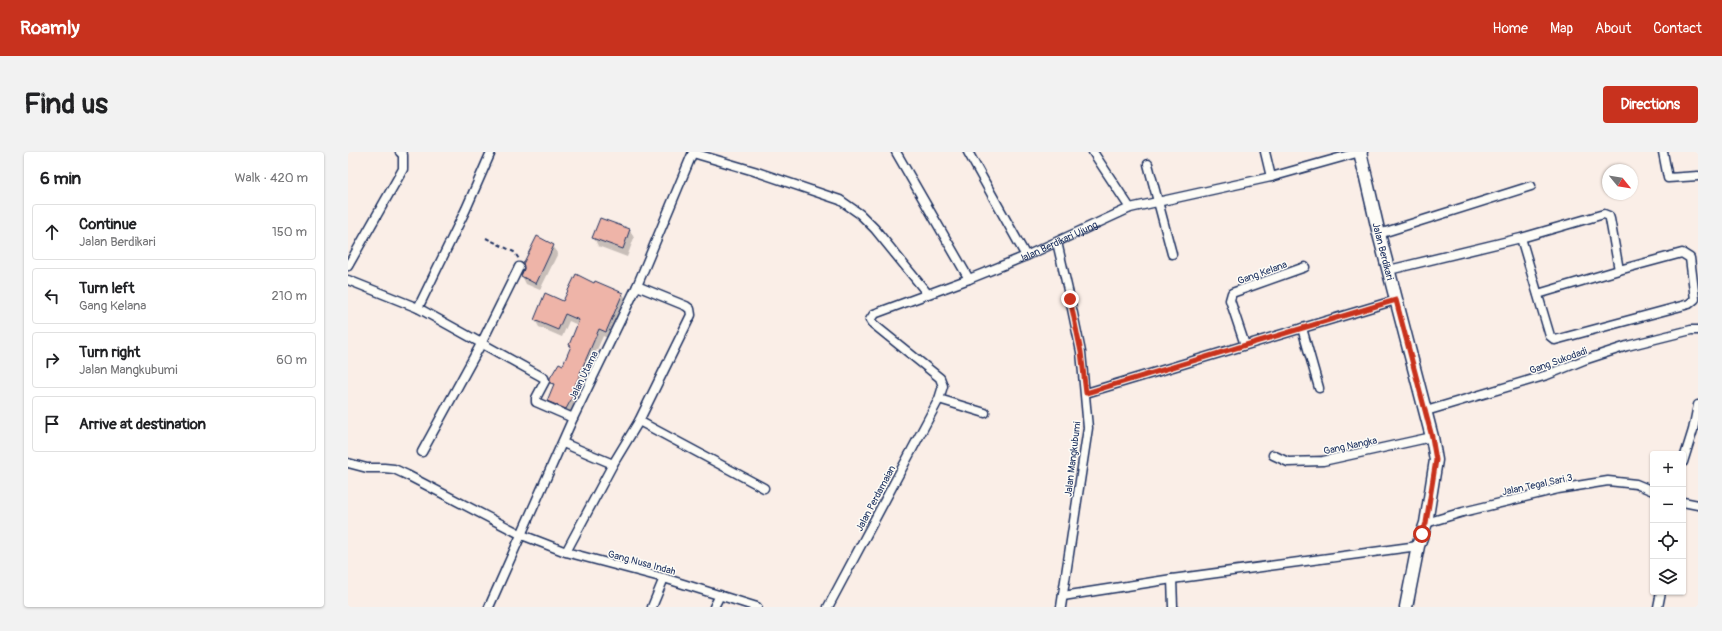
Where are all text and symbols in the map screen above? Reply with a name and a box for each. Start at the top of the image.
text: Roamly [20,16,80,40]
text: Home [1493,20,1528,37]
text: Map [1550,20,1573,37]
text: About [1595,20,1631,37]
text: Contact [1653,20,1702,37]
button: Directions [1603,86,1698,123]
text: Find us [24,87,108,122]
north arrow [1602,164,1638,200]
text: 6 min [40,168,81,189]
text: Walk · 420 m [234,170,308,186]
text: Continue [79,215,137,234]
street label: Jalan Berdikari Ujung [1017,219,1100,265]
icon: ahead [41,221,63,243]
street label: Jalan Berdikari [1370,222,1396,282]
text: 150 m [272,224,307,240]
text: Jalan Berdikari [79,234,155,250]
street label: Gang Kelana [1236,258,1289,287]
text: Turn left [79,279,135,298]
icon: left [41,285,63,307]
text: 210 m [271,288,307,304]
route end [1061,290,1079,308]
text: Gang Kelana [79,298,146,314]
text: Turn right [79,343,140,362]
street label: Gang Sukodadi [1528,345,1589,377]
icon: right [41,349,63,371]
street label: Jalan Utama [567,349,601,402]
text: 60 m [276,352,307,368]
text: Jalan Mangkubumi [79,362,177,378]
icon: arrive [41,413,63,435]
text: Arrive at destination [79,415,206,434]
street label: Jalan Mangkubumi [1062,421,1084,497]
street label: Gang Nangka [1322,434,1378,458]
map controls [1650,451,1686,595]
button: + [1650,451,1686,487]
street label: Jalan Perdamaian [854,463,898,533]
street label: Jalan Tegal Sari 3 [1501,472,1574,498]
button: − [1650,487,1686,523]
button: locate [1650,523,1686,559]
route start [1413,525,1431,543]
street label: Gang Nusa Indah [607,548,677,578]
button: layers [1650,559,1686,595]

